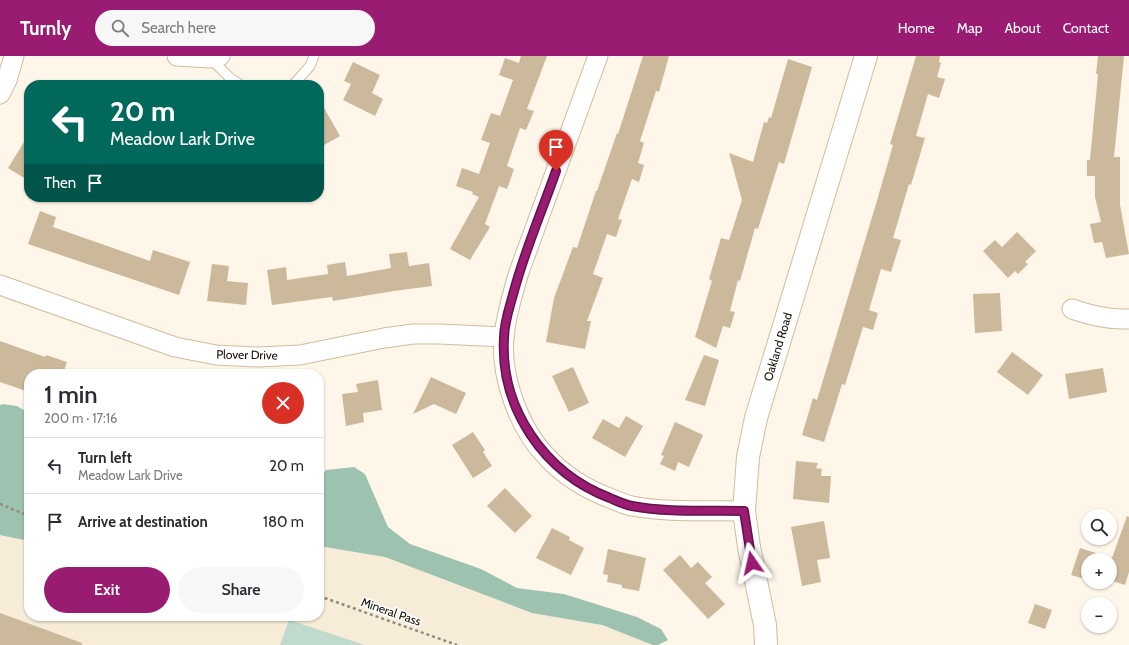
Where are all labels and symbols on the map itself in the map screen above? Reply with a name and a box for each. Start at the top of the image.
pin [539,130,573,171]
street label: Oakland Road [760,311,795,383]
street label: Plover Drive [216,346,278,363]
position arrow [731,542,773,584]
street label: Mineral Pass [359,594,423,629]

